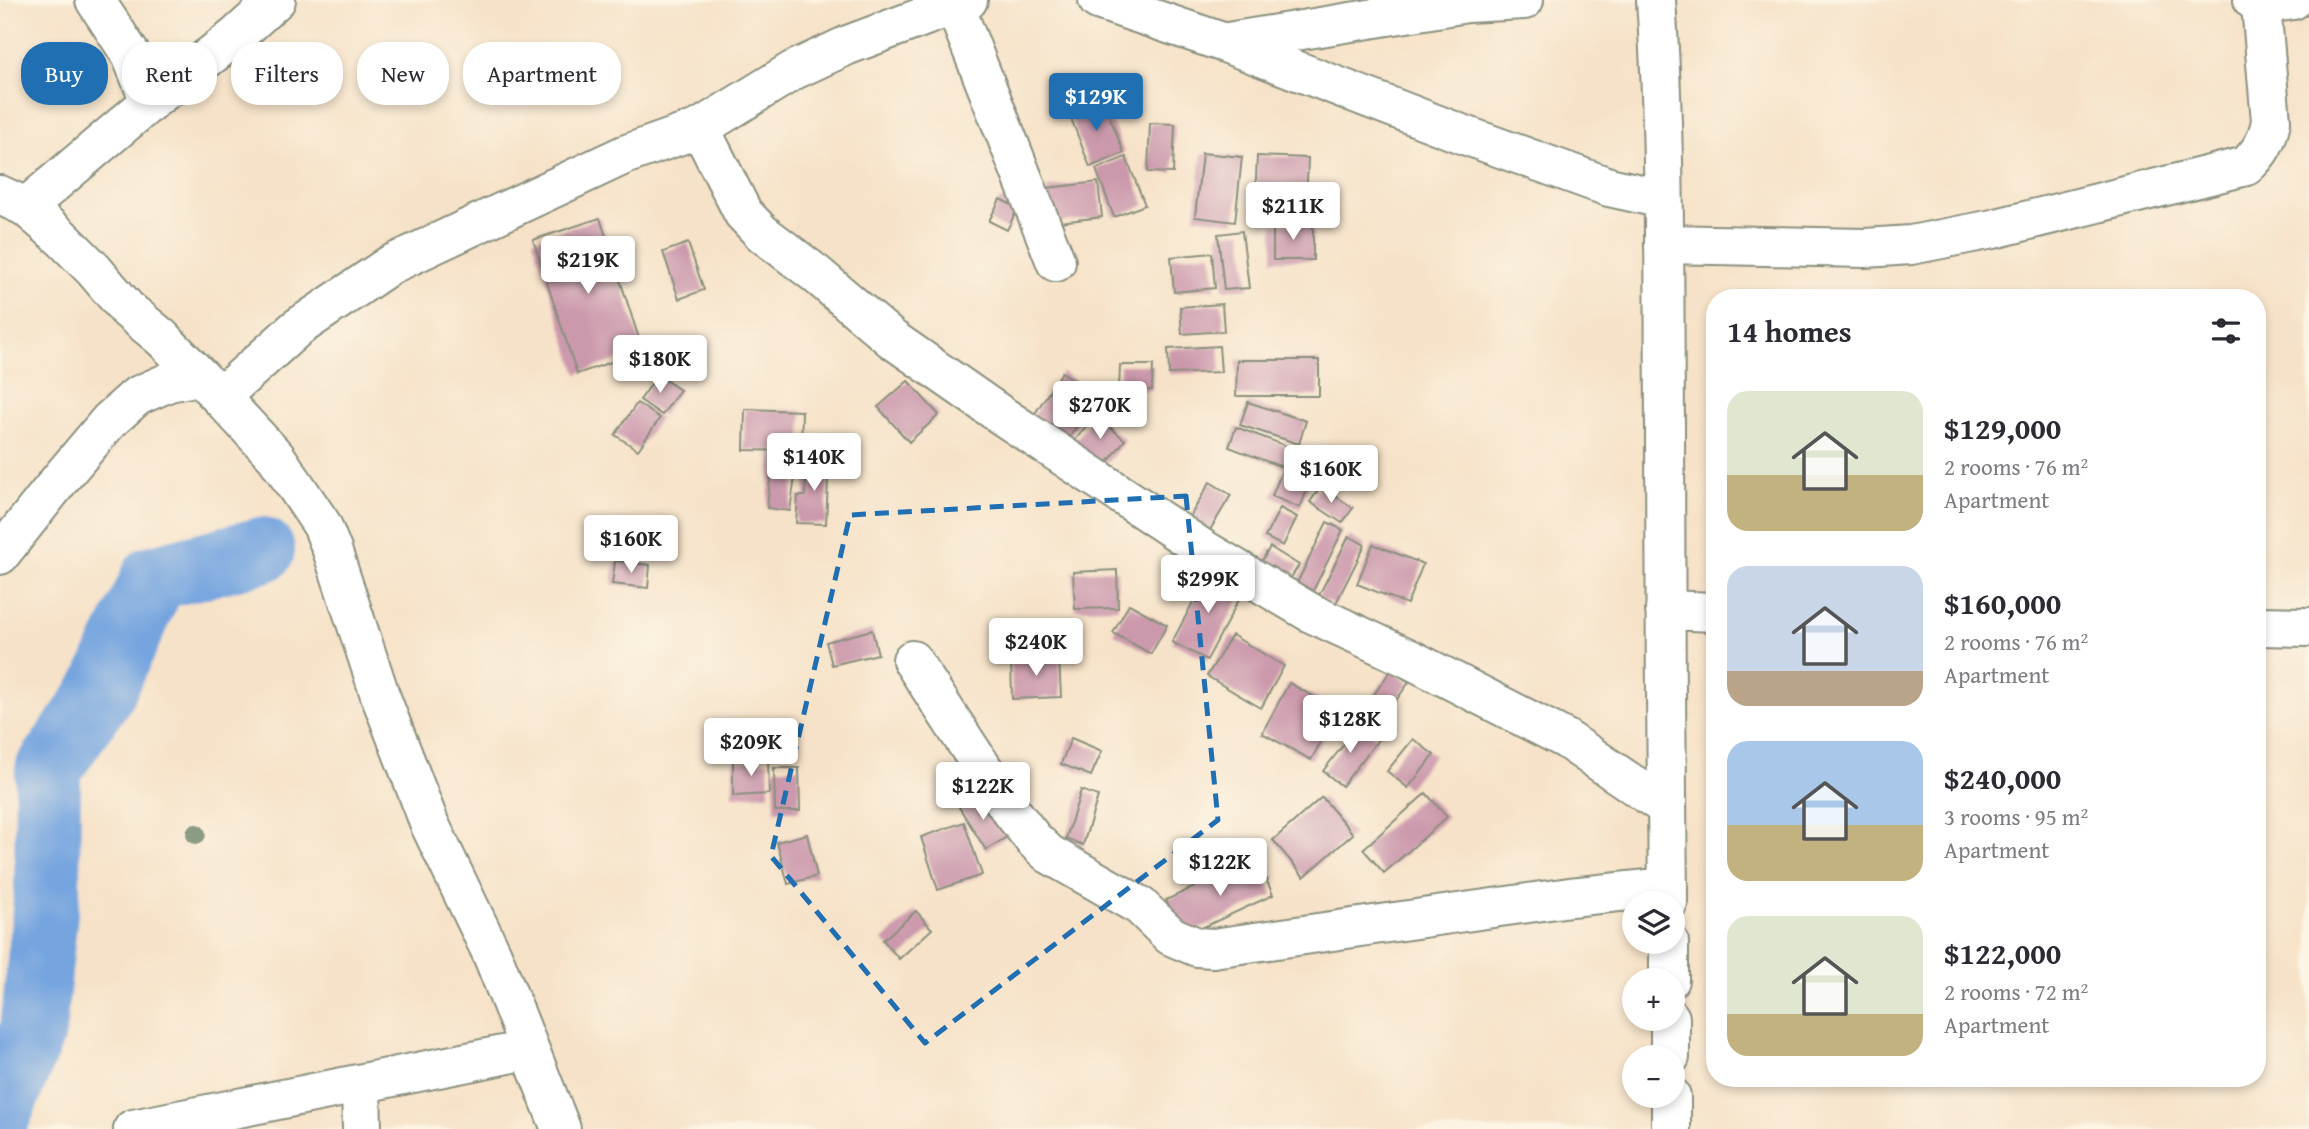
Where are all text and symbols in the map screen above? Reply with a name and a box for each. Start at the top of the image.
chip: Buy [21,42,108,105]
chip: Rent [122,42,217,105]
chip: Filters [231,42,343,105]
chip: New [357,42,449,105]
chip: Apartment [463,42,621,105]
pin: $129K [1047,74,1145,133]
text: $129K [1065,79,1127,112]
pin: $211K [1244,182,1342,242]
text: $211K [1262,188,1324,221]
pin: $219K [539,236,637,296]
text: $219K [557,242,619,275]
text: 14 homes [1727,309,1852,353]
icon: filters [2207,312,2245,350]
pin: $180K [611,336,709,395]
text: $180K [629,341,691,374]
pin: $270K [1051,382,1149,441]
text: $270K [1069,387,1131,420]
text: $129,000 [1944,406,2061,450]
icon: home [1783,419,1867,503]
pin: $140K [765,434,863,493]
text: $140K [783,439,845,472]
pin: $160K [1282,446,1380,505]
text: 2 rooms · 76 m² [1944,450,2088,483]
text: $160K [1300,451,1362,484]
text: Apartment [1944,483,2049,516]
pin: $160K [582,516,680,575]
text: $160K [600,521,662,554]
pin: $299K [1159,556,1257,615]
text: $299K [1177,561,1239,594]
text: $160,000 [1944,581,2061,625]
icon: home [1783,594,1867,678]
pin: $240K [987,618,1085,678]
text: $240K [1005,624,1067,657]
text: 2 rooms · 76 m² [1944,625,2088,658]
text: Apartment [1944,658,2049,691]
pin: $128K [1301,696,1399,755]
text: $128K [1319,701,1381,734]
pin: $209K [702,718,800,778]
text: $209K [720,724,782,757]
text: $240,000 [1944,756,2061,800]
pin: $122K [934,762,1032,822]
text: $122K [952,768,1014,801]
icon: home [1783,769,1867,853]
text: 3 rooms · 95 m² [1944,800,2088,833]
text: Apartment [1944,833,2049,866]
pin: $122K [1171,838,1269,898]
text: $122K [1189,844,1251,877]
map controls [1622,891,1685,1108]
button: layers [1622,891,1685,954]
text: $122,000 [1944,931,2061,975]
icon: home [1783,944,1867,1028]
button: + [1622,968,1685,1031]
text: 2 rooms · 72 m² [1944,975,2088,1008]
text: Apartment [1944,1008,2049,1041]
button: − [1622,1045,1685,1108]

